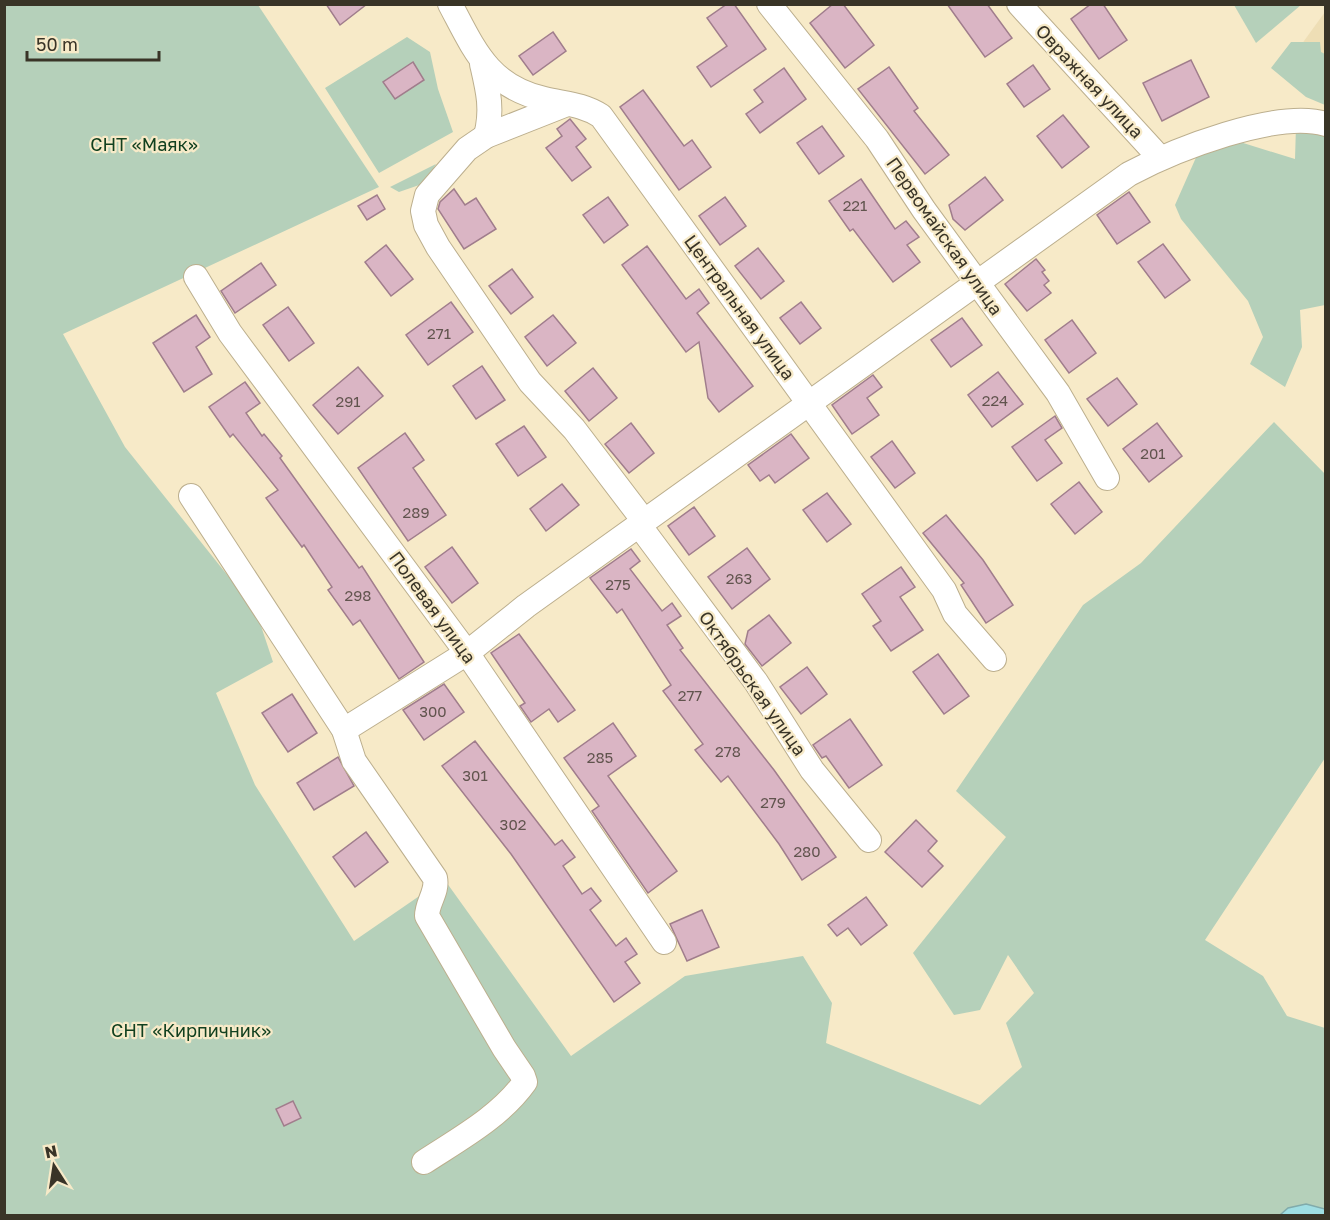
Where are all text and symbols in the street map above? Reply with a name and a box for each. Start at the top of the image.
street label: Овражная улица [1032,19,1148,143]
scale bar [27,24,159,62]
text: 50 m [36,33,78,55]
park label: СНТ «Маяк» [90,133,198,155]
street label: Первомайская улица [882,153,1008,319]
house number: 221 [843,196,867,214]
street label: Центральная улица [680,230,800,384]
house number: 271 [427,324,451,342]
house number: 224 [982,391,1008,409]
house number: 291 [335,392,361,410]
house number: 201 [1140,444,1166,462]
house number: 289 [403,503,429,521]
street label: Полевая улица [385,547,481,667]
house number: 263 [726,569,752,587]
house number: 275 [605,575,631,593]
house number: 298 [345,586,371,604]
street label: Октябрьская улица [695,606,811,760]
house number: 277 [678,686,702,704]
house number: 300 [419,702,447,720]
house number: 278 [715,742,741,760]
house number: 285 [587,748,613,766]
house number: 301 [462,766,488,784]
house number: 279 [760,793,786,811]
house number: 302 [500,815,526,833]
house number: 280 [793,842,821,860]
park label: СНТ «Кирпичник» [111,1019,271,1041]
north arrow [24,1136,84,1196]
text: N [43,1140,59,1162]

